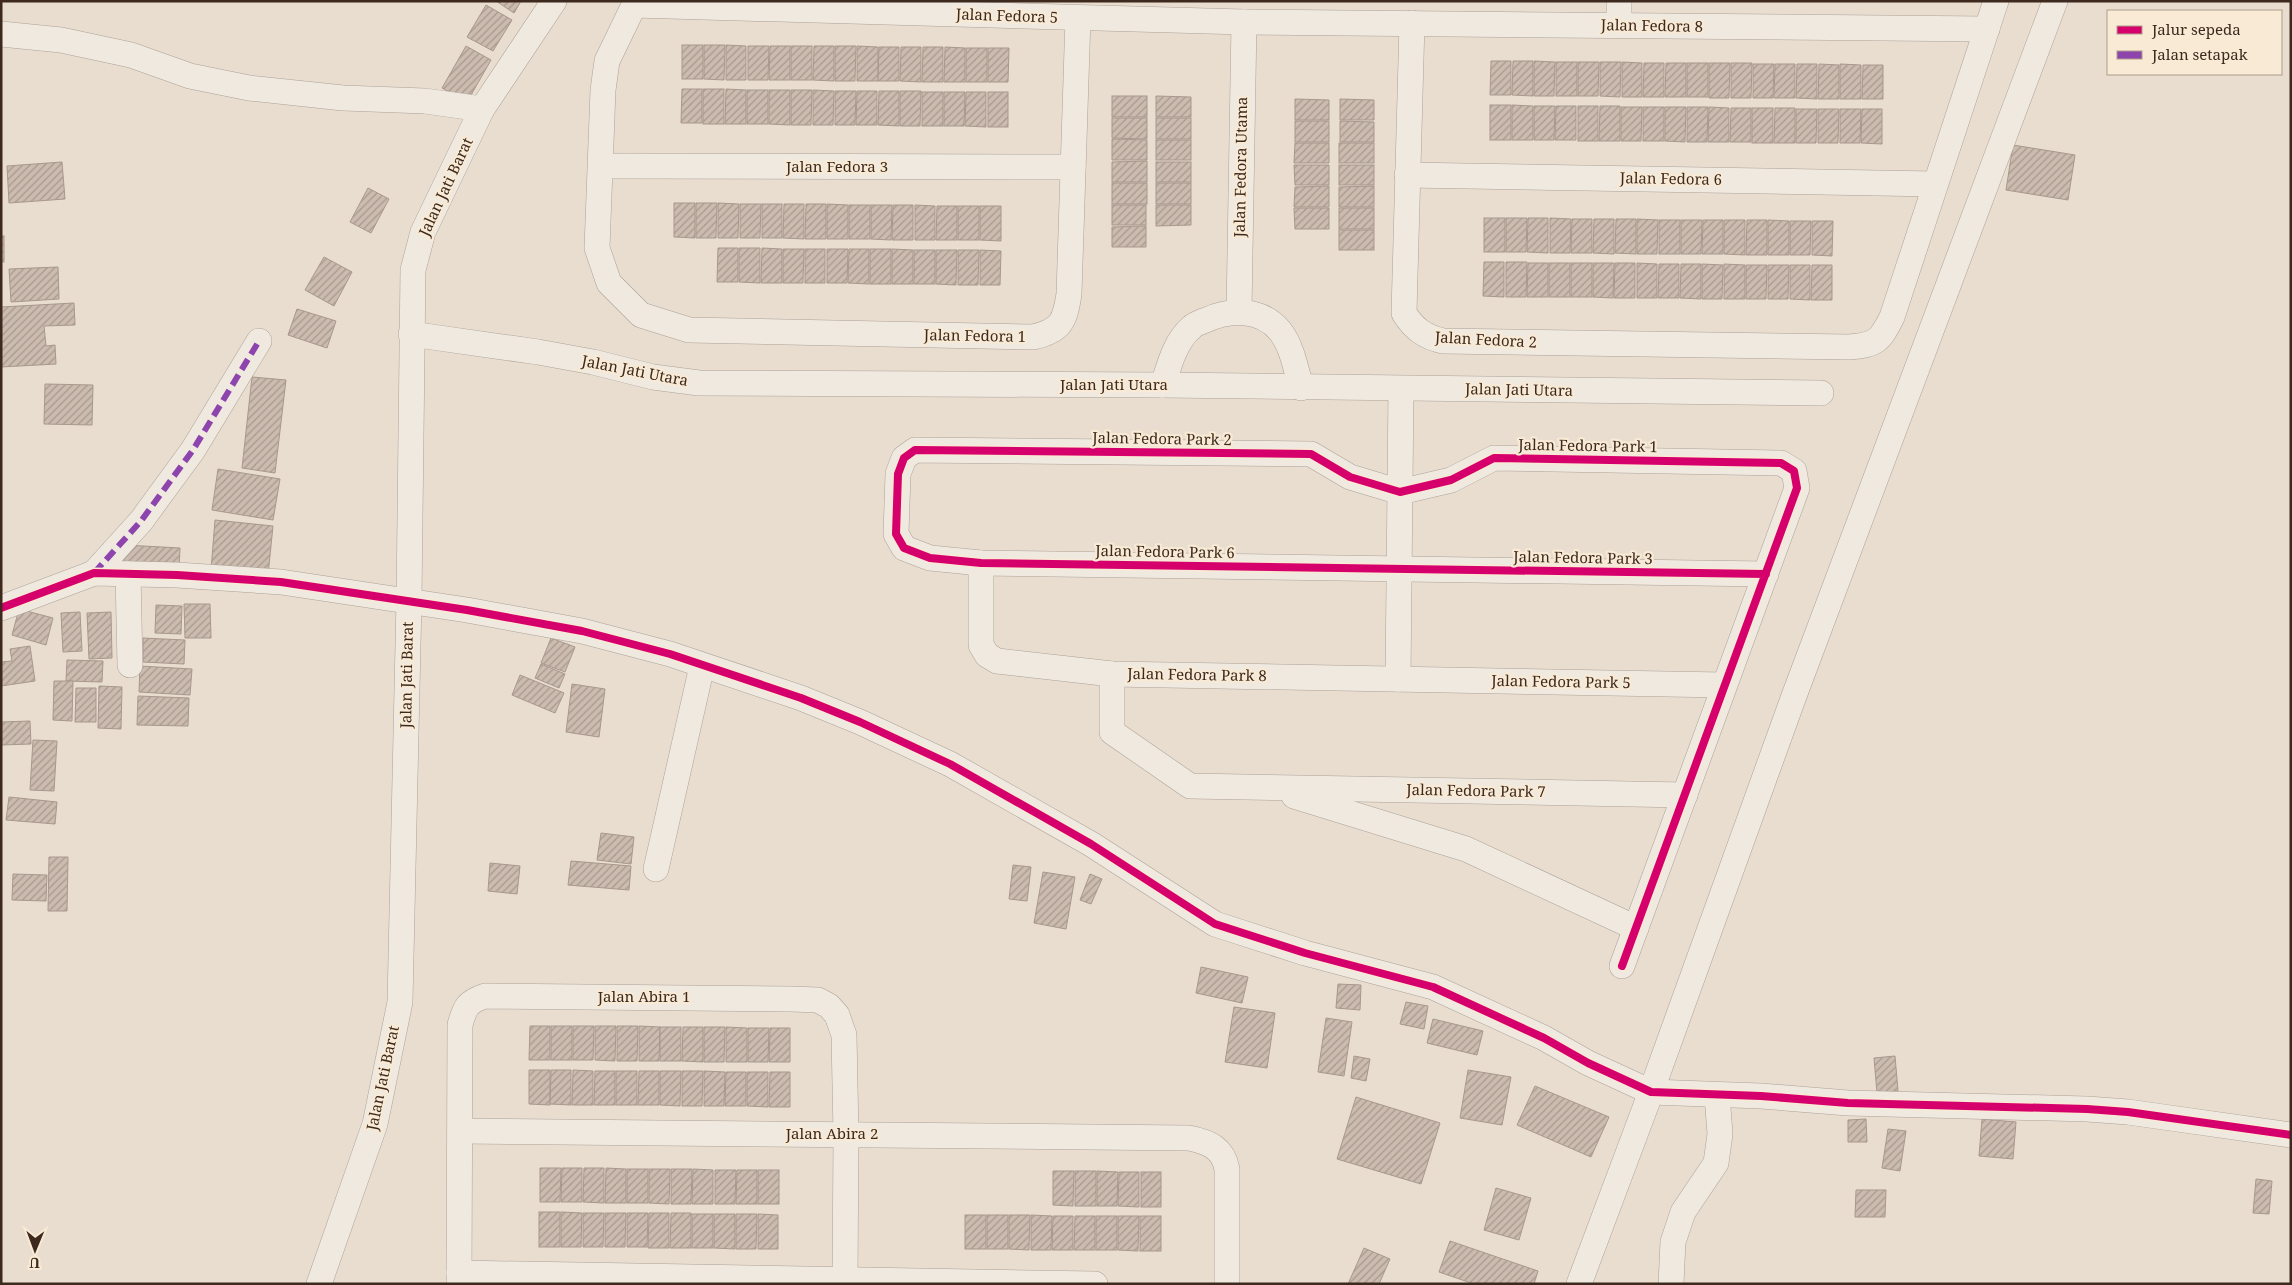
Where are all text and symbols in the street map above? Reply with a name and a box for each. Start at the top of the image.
street label: Jalan Fedora 5 [955,3,1058,27]
legend [2107,10,2282,75]
street label: Jalan Fedora 8 [1600,14,1703,36]
text: Jalur sepeda [2151,19,2241,39]
text: Jalan setapak [2151,44,2248,64]
street label: Jalan Fedora Utama [1229,96,1251,239]
street label: Jalan Jati Barat [413,134,477,240]
street label: Jalan Fedora 3 [785,156,888,176]
street label: Jalan Fedora 6 [1619,167,1722,189]
street label: Jalan Fedora 1 [923,324,1026,346]
street label: Jalan Fedora 2 [1434,326,1538,352]
street label: Jalan Jati Utara [579,350,690,390]
street label: Jalan Jati Utara [1059,374,1168,394]
street label: Jalan Jati Utara [1464,378,1573,400]
street label: Jalan Fedora Park 2 [1091,427,1232,449]
street label: Jalan Fedora Park 1 [1517,434,1658,456]
street label: Jalan Fedora Park 6 [1094,540,1235,562]
street label: Jalan Fedora Park 3 [1512,546,1653,568]
street label: Jalan Jati Barat [395,621,417,730]
street label: Jalan Fedora Park 8 [1126,663,1267,685]
street label: Jalan Fedora Park 5 [1490,670,1631,692]
street label: Jalan Fedora Park 7 [1405,779,1546,801]
street label: Jalan Abira 1 [597,986,690,1006]
street label: Jalan Jati Barat [361,1023,403,1133]
street label: Jalan Abira 2 [785,1123,878,1143]
north arrow [10,1225,60,1275]
text: U [29,1254,40,1273]

